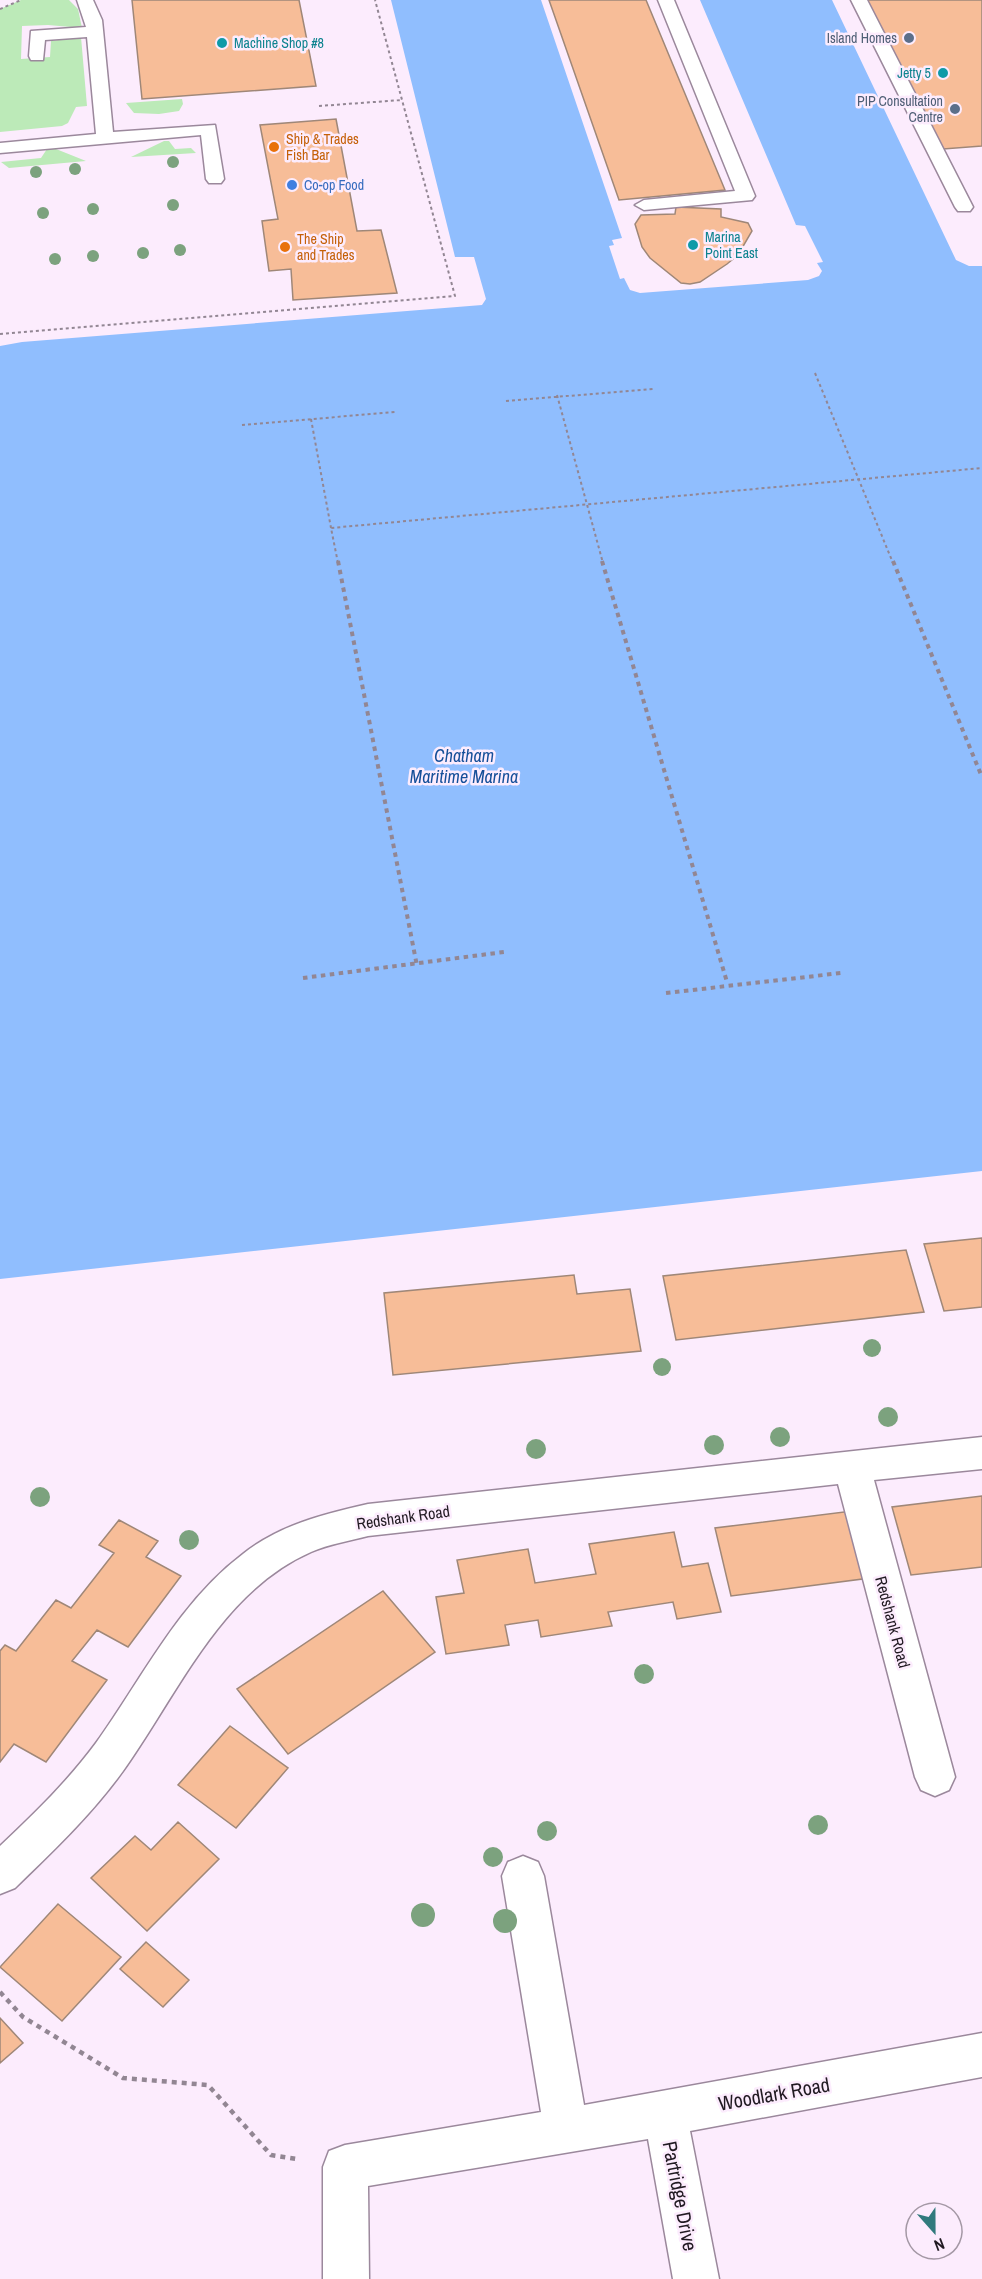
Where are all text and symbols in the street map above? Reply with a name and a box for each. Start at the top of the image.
place label: Island Homes [827,29,897,47]
marker: Island Homes [902,31,916,45]
place label: Machine Shop #8 [234,34,324,52]
marker: Machine Shop #8 [215,36,229,50]
place label: Jetty 5 [897,64,931,82]
marker: Jetty 5 [936,66,950,80]
place label: PIP Consultation Centre [857,92,943,126]
marker: PIP Consultation Centre [948,102,962,116]
place label: Ship & Trades Fish Bar [286,130,359,164]
marker: Ship & Trades Fish Bar [267,140,281,154]
place label: Co-op Food [304,176,364,194]
marker: Co-op Food [285,178,299,192]
place label: Marina Point East [705,228,758,262]
place label: The Ship and Trades [297,230,355,264]
marker: Marina Point East [686,238,700,252]
marker: The Ship and Trades [278,240,292,254]
water label: Chatham Maritime Marina [410,743,518,789]
street label: Redshank Road [355,1500,451,1534]
street label: Redshank Road [870,1574,916,1670]
street label: Woodlark Road [716,2070,832,2117]
street label: Partridge Drive [657,2139,704,2253]
north arrow [904,2201,964,2261]
text: N [931,2233,948,2257]

